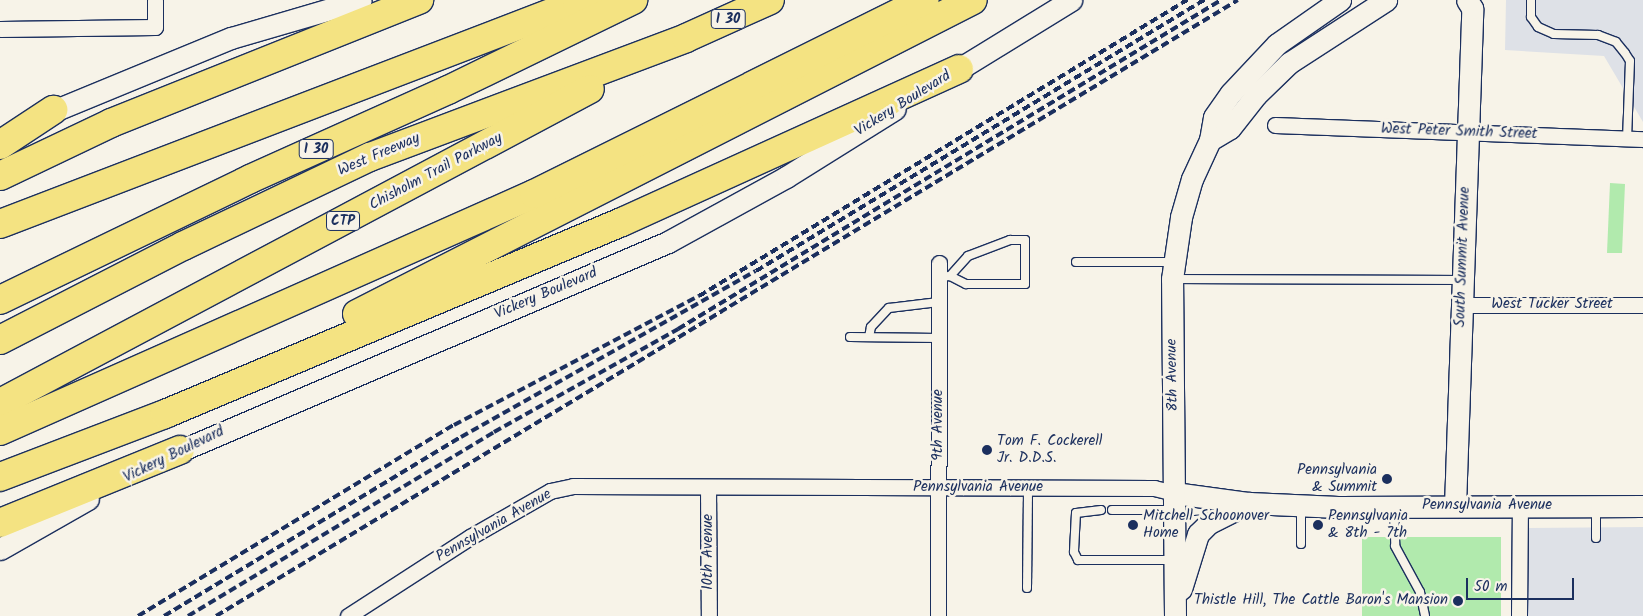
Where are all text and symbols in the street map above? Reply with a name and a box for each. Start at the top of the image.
road number: I 30 [710,8,746,30]
street label: Vickery Boulevard [852,67,954,141]
street label: West Peter Smith Street [1380,120,1538,144]
street label: Chisholm Trail Parkway [366,129,506,215]
street label: West Freeway [335,130,423,180]
road number: I 30 [298,138,334,160]
street label: South Summit Avenue [1452,187,1474,327]
road number: CTP [326,210,360,232]
street label: Vickery Boulevard [492,264,600,324]
street label: West Tucker Street [1491,296,1613,314]
street label: 8th Avenue [1163,338,1183,412]
street label: 9th Avenue [930,389,948,461]
street label: Vickery Boulevard [121,423,227,487]
place label: Tom F. Cockerell Jr. D.D.S. [997,432,1102,467]
marker: Tom F. Cockerell Jr. D.D.S. [981,444,993,456]
place label: Pennsylvania & Summit [1297,461,1377,496]
marker: Pennsylvania & Summit [1381,473,1393,485]
street label: Pennsylvania Avenue [913,479,1043,497]
street label: Pennsylvania Avenue [433,486,555,566]
street label: Pennsylvania Avenue [1422,497,1552,515]
place label: Mitchell-Schoonover Home [1143,507,1269,542]
place label: Pennsylvania & 8th - 7th [1328,507,1408,542]
street label: 10th Avenue [700,514,718,590]
marker: Mitchell-Schoonover Home [1127,519,1139,531]
marker: Pennsylvania & 8th - 7th [1312,519,1324,531]
scale bar [1468,568,1576,600]
text: 50 m [1474,575,1508,599]
place label: Thistle Hill, The Cattle Baron's Mansion [1194,592,1448,610]
marker: Thistle Hill, The Cattle Baron's Mansion [1452,595,1464,607]

